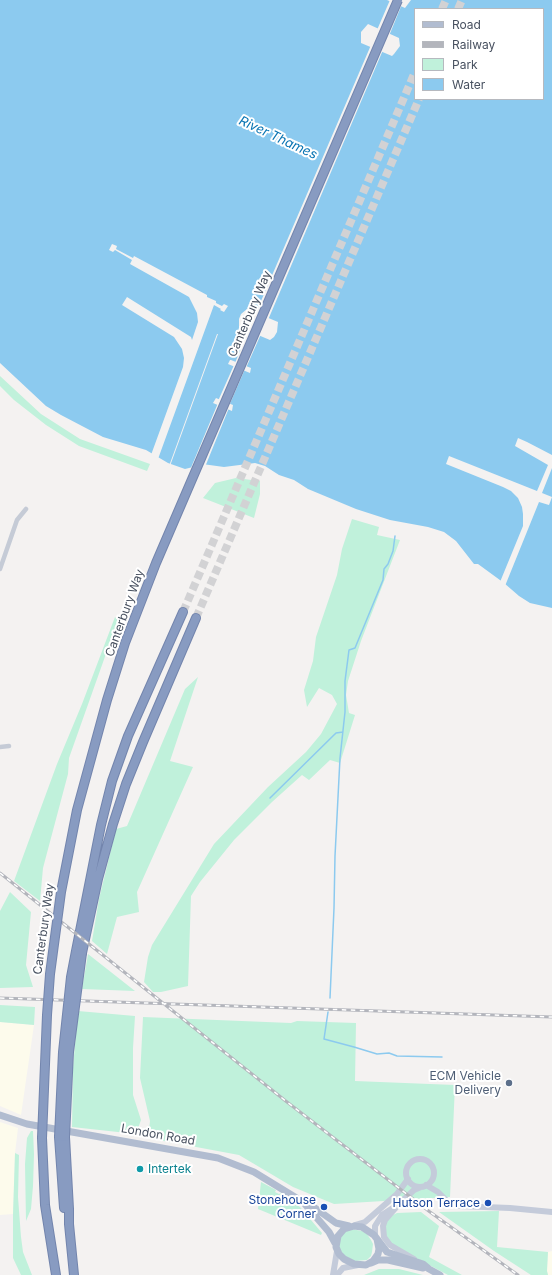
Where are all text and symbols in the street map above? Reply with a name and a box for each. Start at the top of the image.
legend [414,8,544,100]
text: Road [452,17,481,32]
text: Railway [452,37,495,52]
text: Park [452,57,478,72]
text: Water [452,77,485,92]
water label: River Thames [236,113,320,163]
street label: Canterbury Way [225,269,275,359]
street label: Canterbury Way [103,567,147,659]
street label: Canterbury Way [30,882,58,976]
place label: ECM Vehicle Delivery [429,1069,501,1097]
marker: ECM Vehicle Delivery [504,1078,514,1088]
street label: London Road [120,1121,196,1149]
place label: Intertek [148,1162,191,1176]
marker: Intertek [135,1164,145,1174]
place label: Stonehouse Corner [248,1193,316,1221]
place label: Hutson Terrace [393,1196,480,1210]
marker: Hutson Terrace [483,1198,493,1208]
marker: Stonehouse Corner [319,1202,329,1212]

